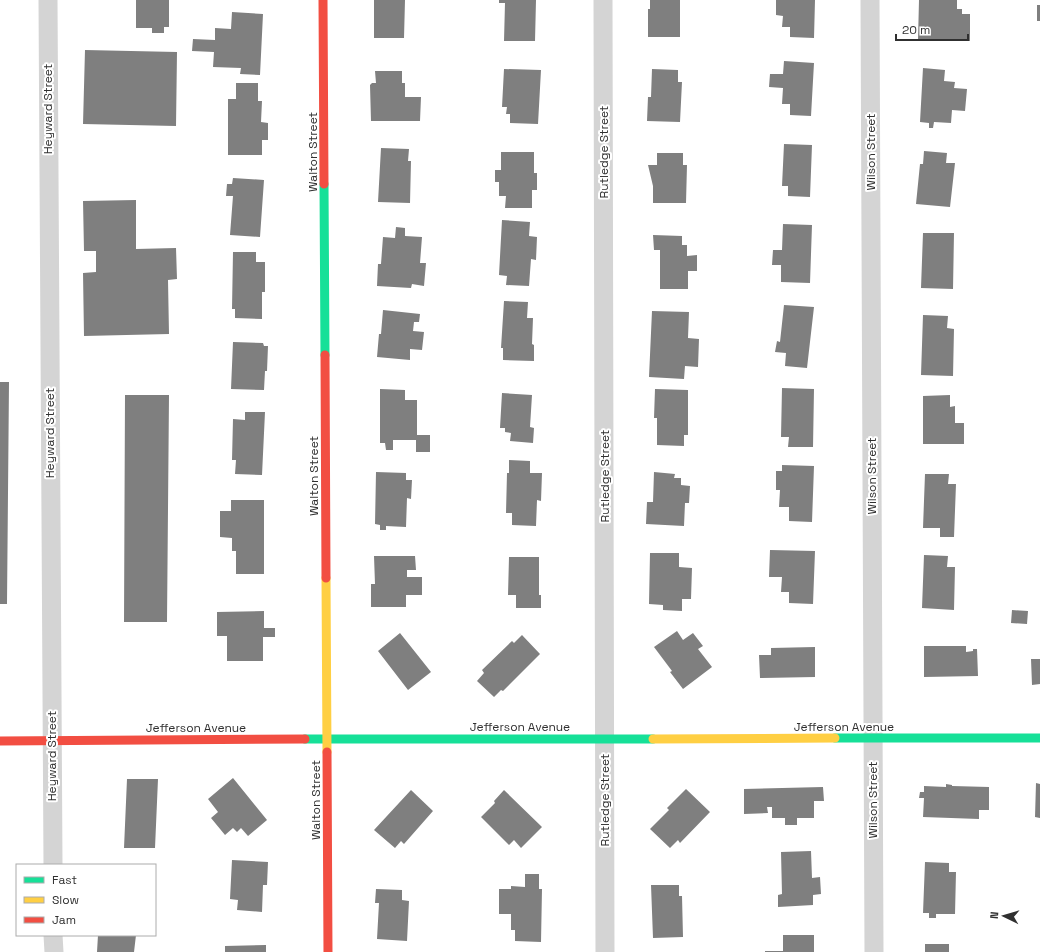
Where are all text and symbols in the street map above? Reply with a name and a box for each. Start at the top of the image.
scale bar [896,16,968,42]
text: 20 m [902,22,930,38]
street label: Heyward Street [40,64,56,154]
street label: Rutledge Street [596,106,612,198]
street label: Walton Street [305,112,321,192]
street label: Wilson Street [863,113,879,191]
street label: Heyward Street [42,388,58,478]
street label: Rutledge Street [597,430,613,522]
street label: Walton Street [306,436,322,516]
street label: Wilson Street [864,437,880,515]
street label: Heyward Street [44,711,60,801]
street label: Jefferson Avenue [470,719,570,735]
street label: Jefferson Avenue [794,719,894,735]
street label: Jefferson Avenue [146,720,246,736]
street label: Rutledge Street [597,754,613,846]
street label: Walton Street [308,760,324,840]
street label: Wilson Street [865,761,881,839]
legend [16,864,156,936]
text: Fast [52,872,77,888]
text: Slow [52,892,79,908]
north arrow [984,896,1024,936]
text: N [987,911,1001,919]
text: Jam [52,912,76,928]

